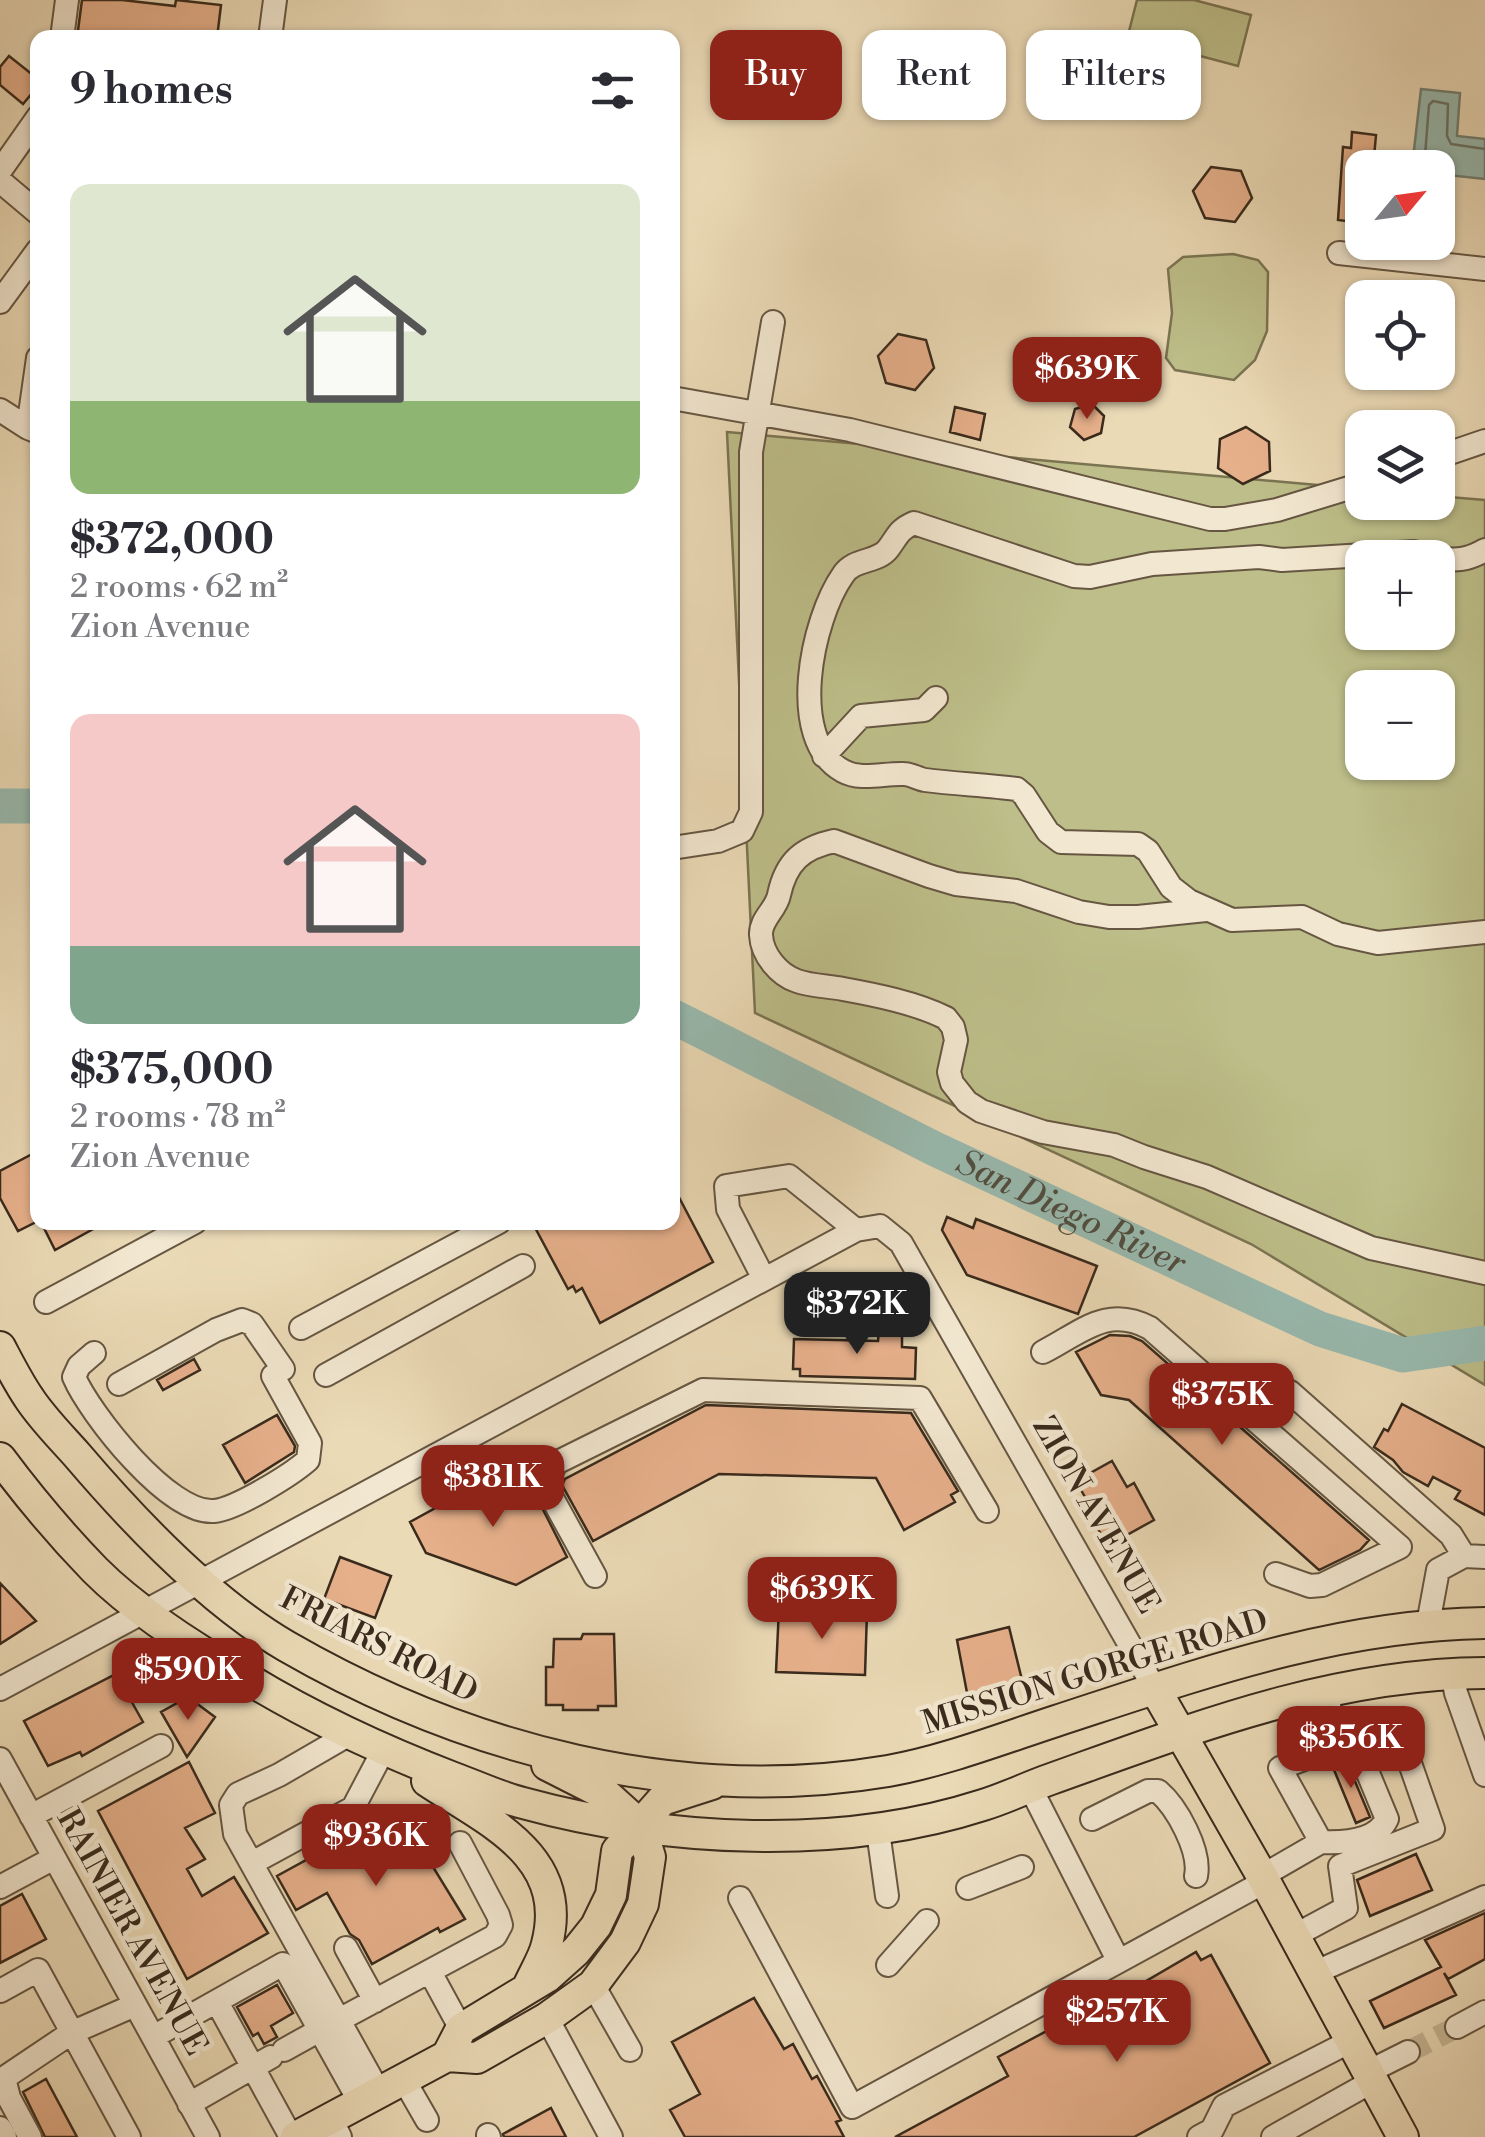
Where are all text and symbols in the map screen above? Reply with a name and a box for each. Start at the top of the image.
chip: Buy [710,30,842,120]
chip: Rent [862,30,1006,120]
chip: Filters [1026,30,1201,120]
icon: filters [585,63,640,118]
text: 9 homes [70,64,233,117]
north arrow [1345,150,1455,260]
map controls [1345,150,1455,780]
icon: home [265,249,445,429]
button: locate [1345,280,1455,390]
pin: $639K [1017,337,1157,422]
text: $639K [1035,349,1139,389]
button: layers [1345,410,1455,520]
text: $372,000 [70,514,274,567]
button: + [1345,540,1455,650]
text: 2 rooms · 62 m² [70,567,288,607]
text: Zion Avenue [70,607,251,647]
button: − [1345,670,1455,780]
icon: home [265,779,445,959]
text: $375,000 [70,1044,274,1097]
text: 2 rooms · 78 m² [70,1097,286,1137]
text: Zion Avenue [70,1137,251,1177]
water label: San Diego River [950,1141,1194,1285]
pin: $372K [787,1272,927,1357]
text: $372K [806,1284,908,1324]
pin: $375K [1152,1363,1292,1448]
text: $375K [1171,1375,1273,1415]
street label: ZION AVENUE [1023,1409,1169,1621]
pin: $381K [423,1445,563,1530]
text: $381K [443,1457,543,1497]
pin: $639K [752,1557,892,1642]
text: $639K [770,1569,874,1609]
street label: FRIARS ROAD [274,1578,484,1712]
street label: MISSION GORGE ROAD [917,1600,1273,1744]
pin: $590K [118,1638,258,1723]
text: $590K [134,1650,242,1690]
pin: $356K [1281,1706,1421,1791]
text: $356K [1299,1718,1403,1758]
street label: RAINIER AVENUE [48,1802,216,2062]
pin: $936K [306,1804,446,1889]
text: $936K [324,1816,428,1856]
pin: $257K [1047,1980,1187,2065]
text: $257K [1066,1992,1168,2032]

